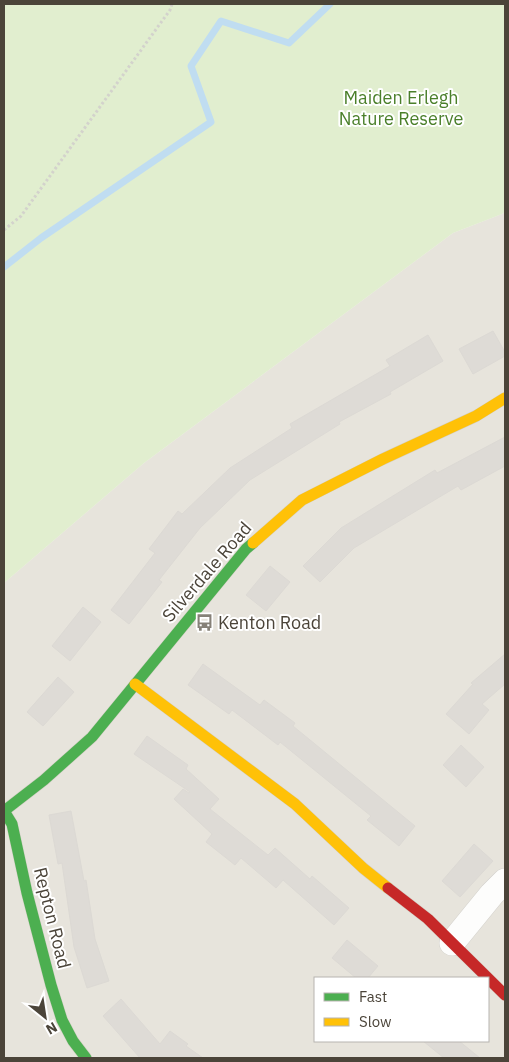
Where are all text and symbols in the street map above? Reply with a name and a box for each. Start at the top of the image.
park label: Maiden Erlegh Nature Reserve [339,86,463,130]
street label: Silverdale Road [157,517,256,626]
place label: Kenton Road [218,611,321,634]
bus stop icon: Kenton Road [194,613,214,633]
street label: Repton Road [29,865,76,971]
legend [314,977,489,1042]
text: Fast [359,987,387,1006]
north arrow [20,992,70,1042]
text: Slow [359,1012,392,1031]
text: N [43,1018,60,1039]

